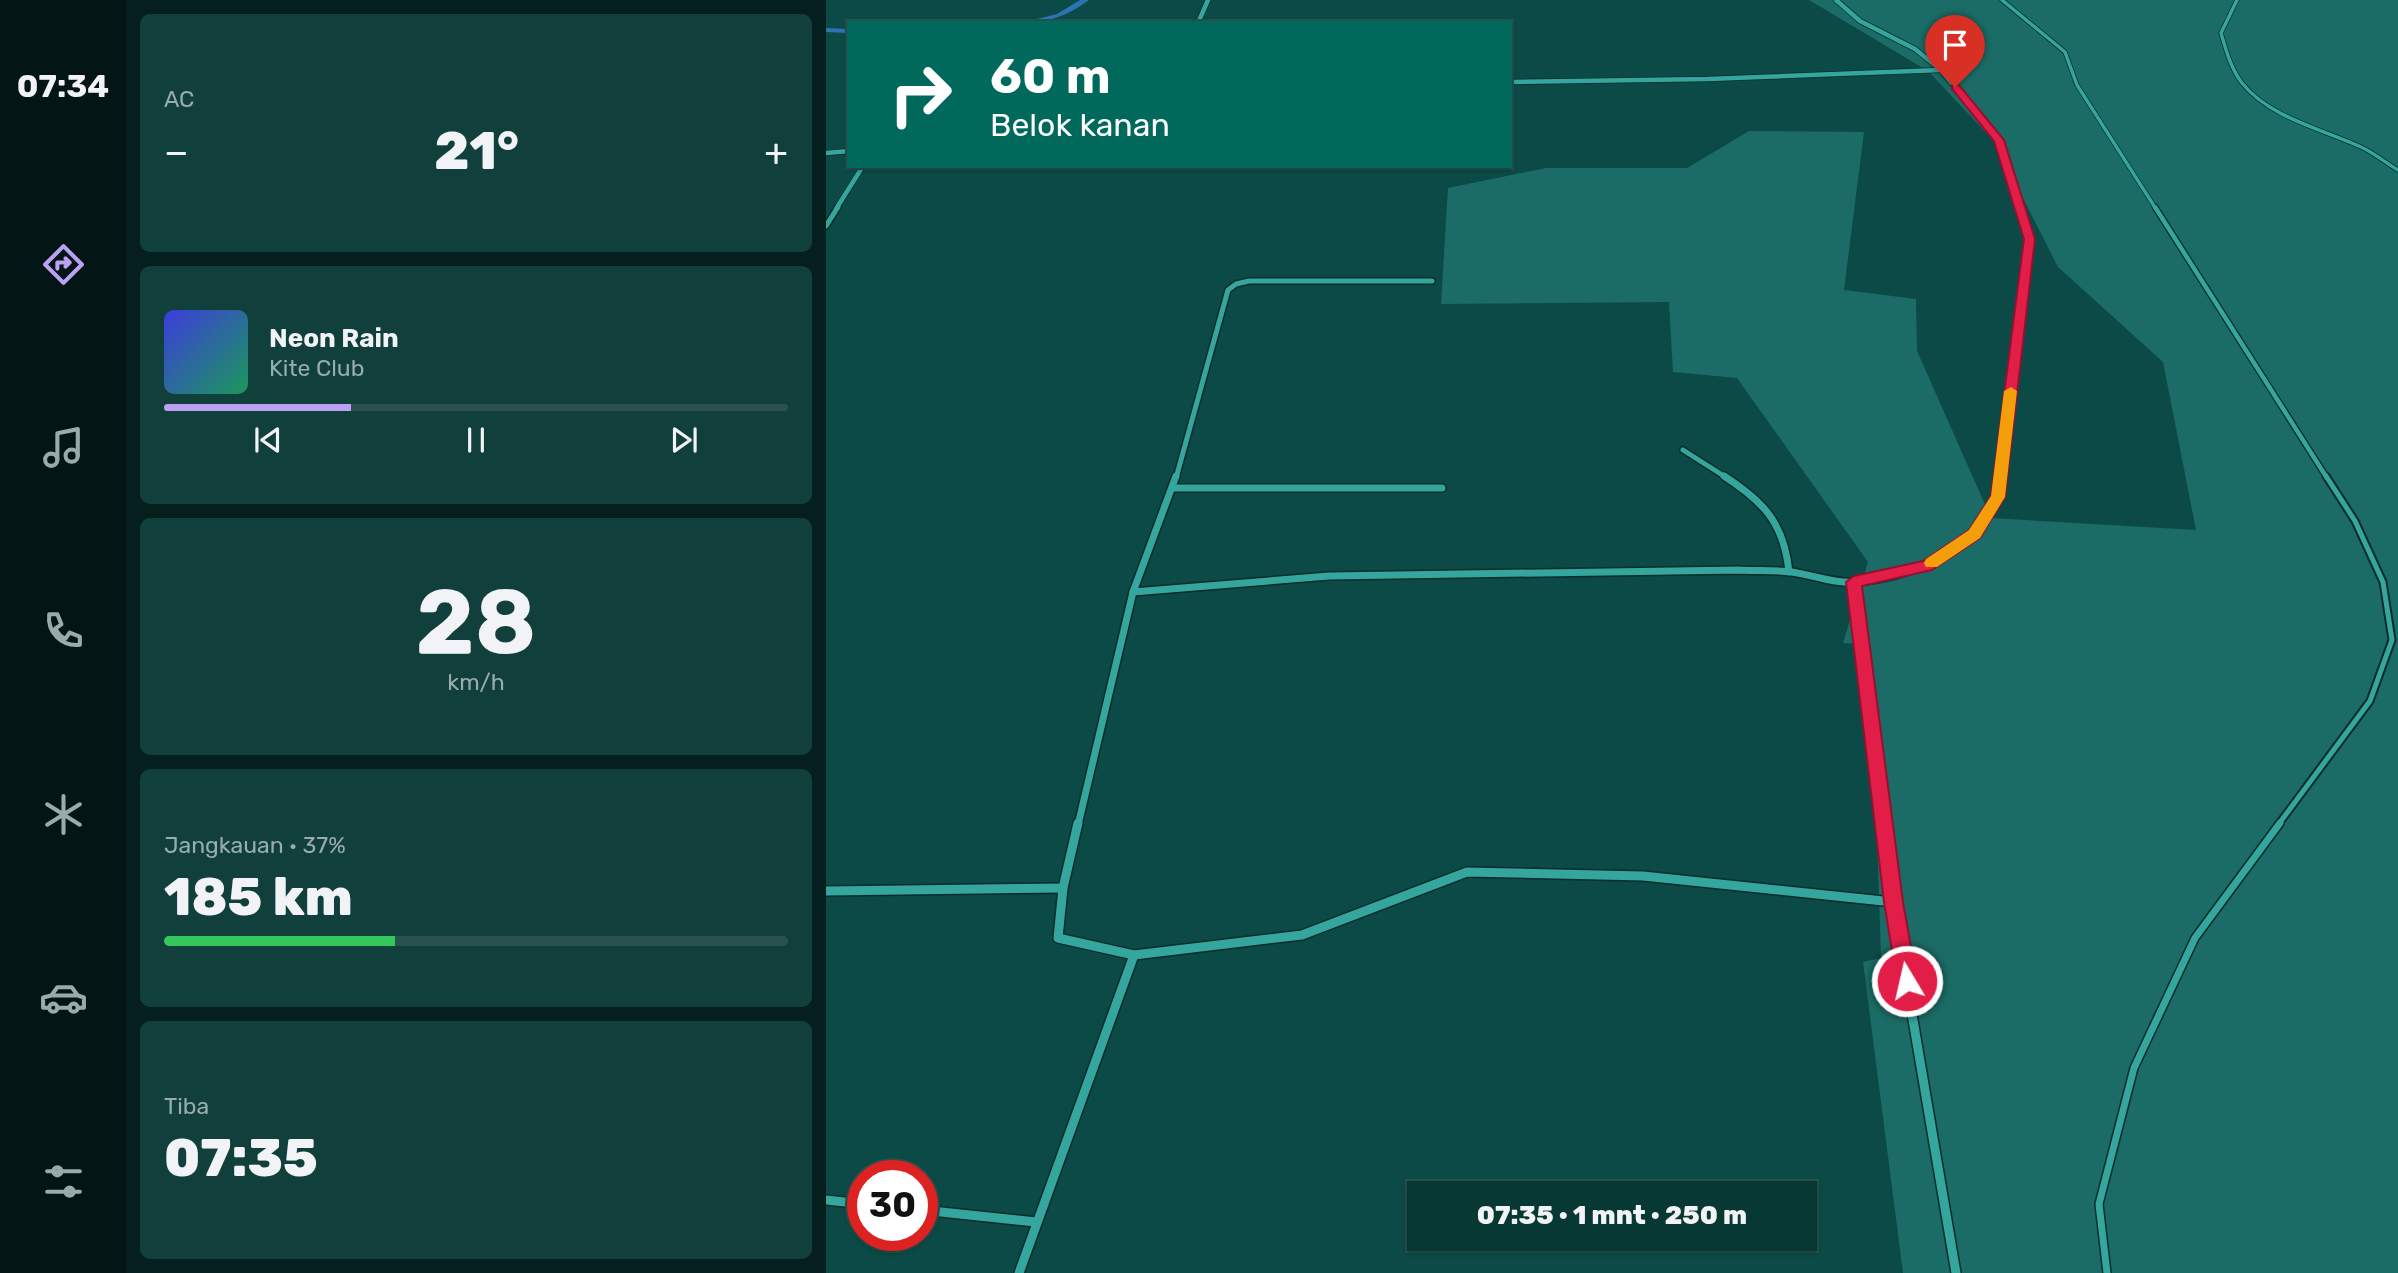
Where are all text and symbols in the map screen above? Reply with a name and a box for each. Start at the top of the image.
pin [1925,15,1985,87]
icon: arrive [1936,26,1974,64]
text: 60 m [990,47,1111,105]
icon: right [875,49,966,140]
text: 07:34 [17,67,109,105]
text: AC [164,85,194,113]
text: Belok kanan [990,106,1170,144]
text: 21° [434,120,519,182]
text: − [164,129,189,175]
text: + [764,129,788,175]
icon: directions [39,240,88,289]
text: Neon Rain [269,323,399,354]
text: Kite Club [269,354,364,382]
icon: previous [249,421,287,459]
icon: pause [457,421,495,459]
icon: next [665,421,703,459]
icon: music [39,423,88,472]
text: 28 [416,568,536,676]
icon: phone [39,606,88,655]
text: km/h [447,668,505,696]
icon: climate [39,790,88,839]
text: Jangkauan · 37% [164,831,346,859]
text: 185 km [164,866,353,928]
position arrow [1870,944,1944,1018]
icon: car [39,973,88,1022]
text: Tiba [164,1092,209,1120]
text: 07:35 [164,1127,318,1189]
icon: filters [39,1157,88,1206]
speed limit sign: 30 [847,1160,938,1251]
text: 07:35 · 1 mnt · 250 m [1477,1200,1747,1231]

